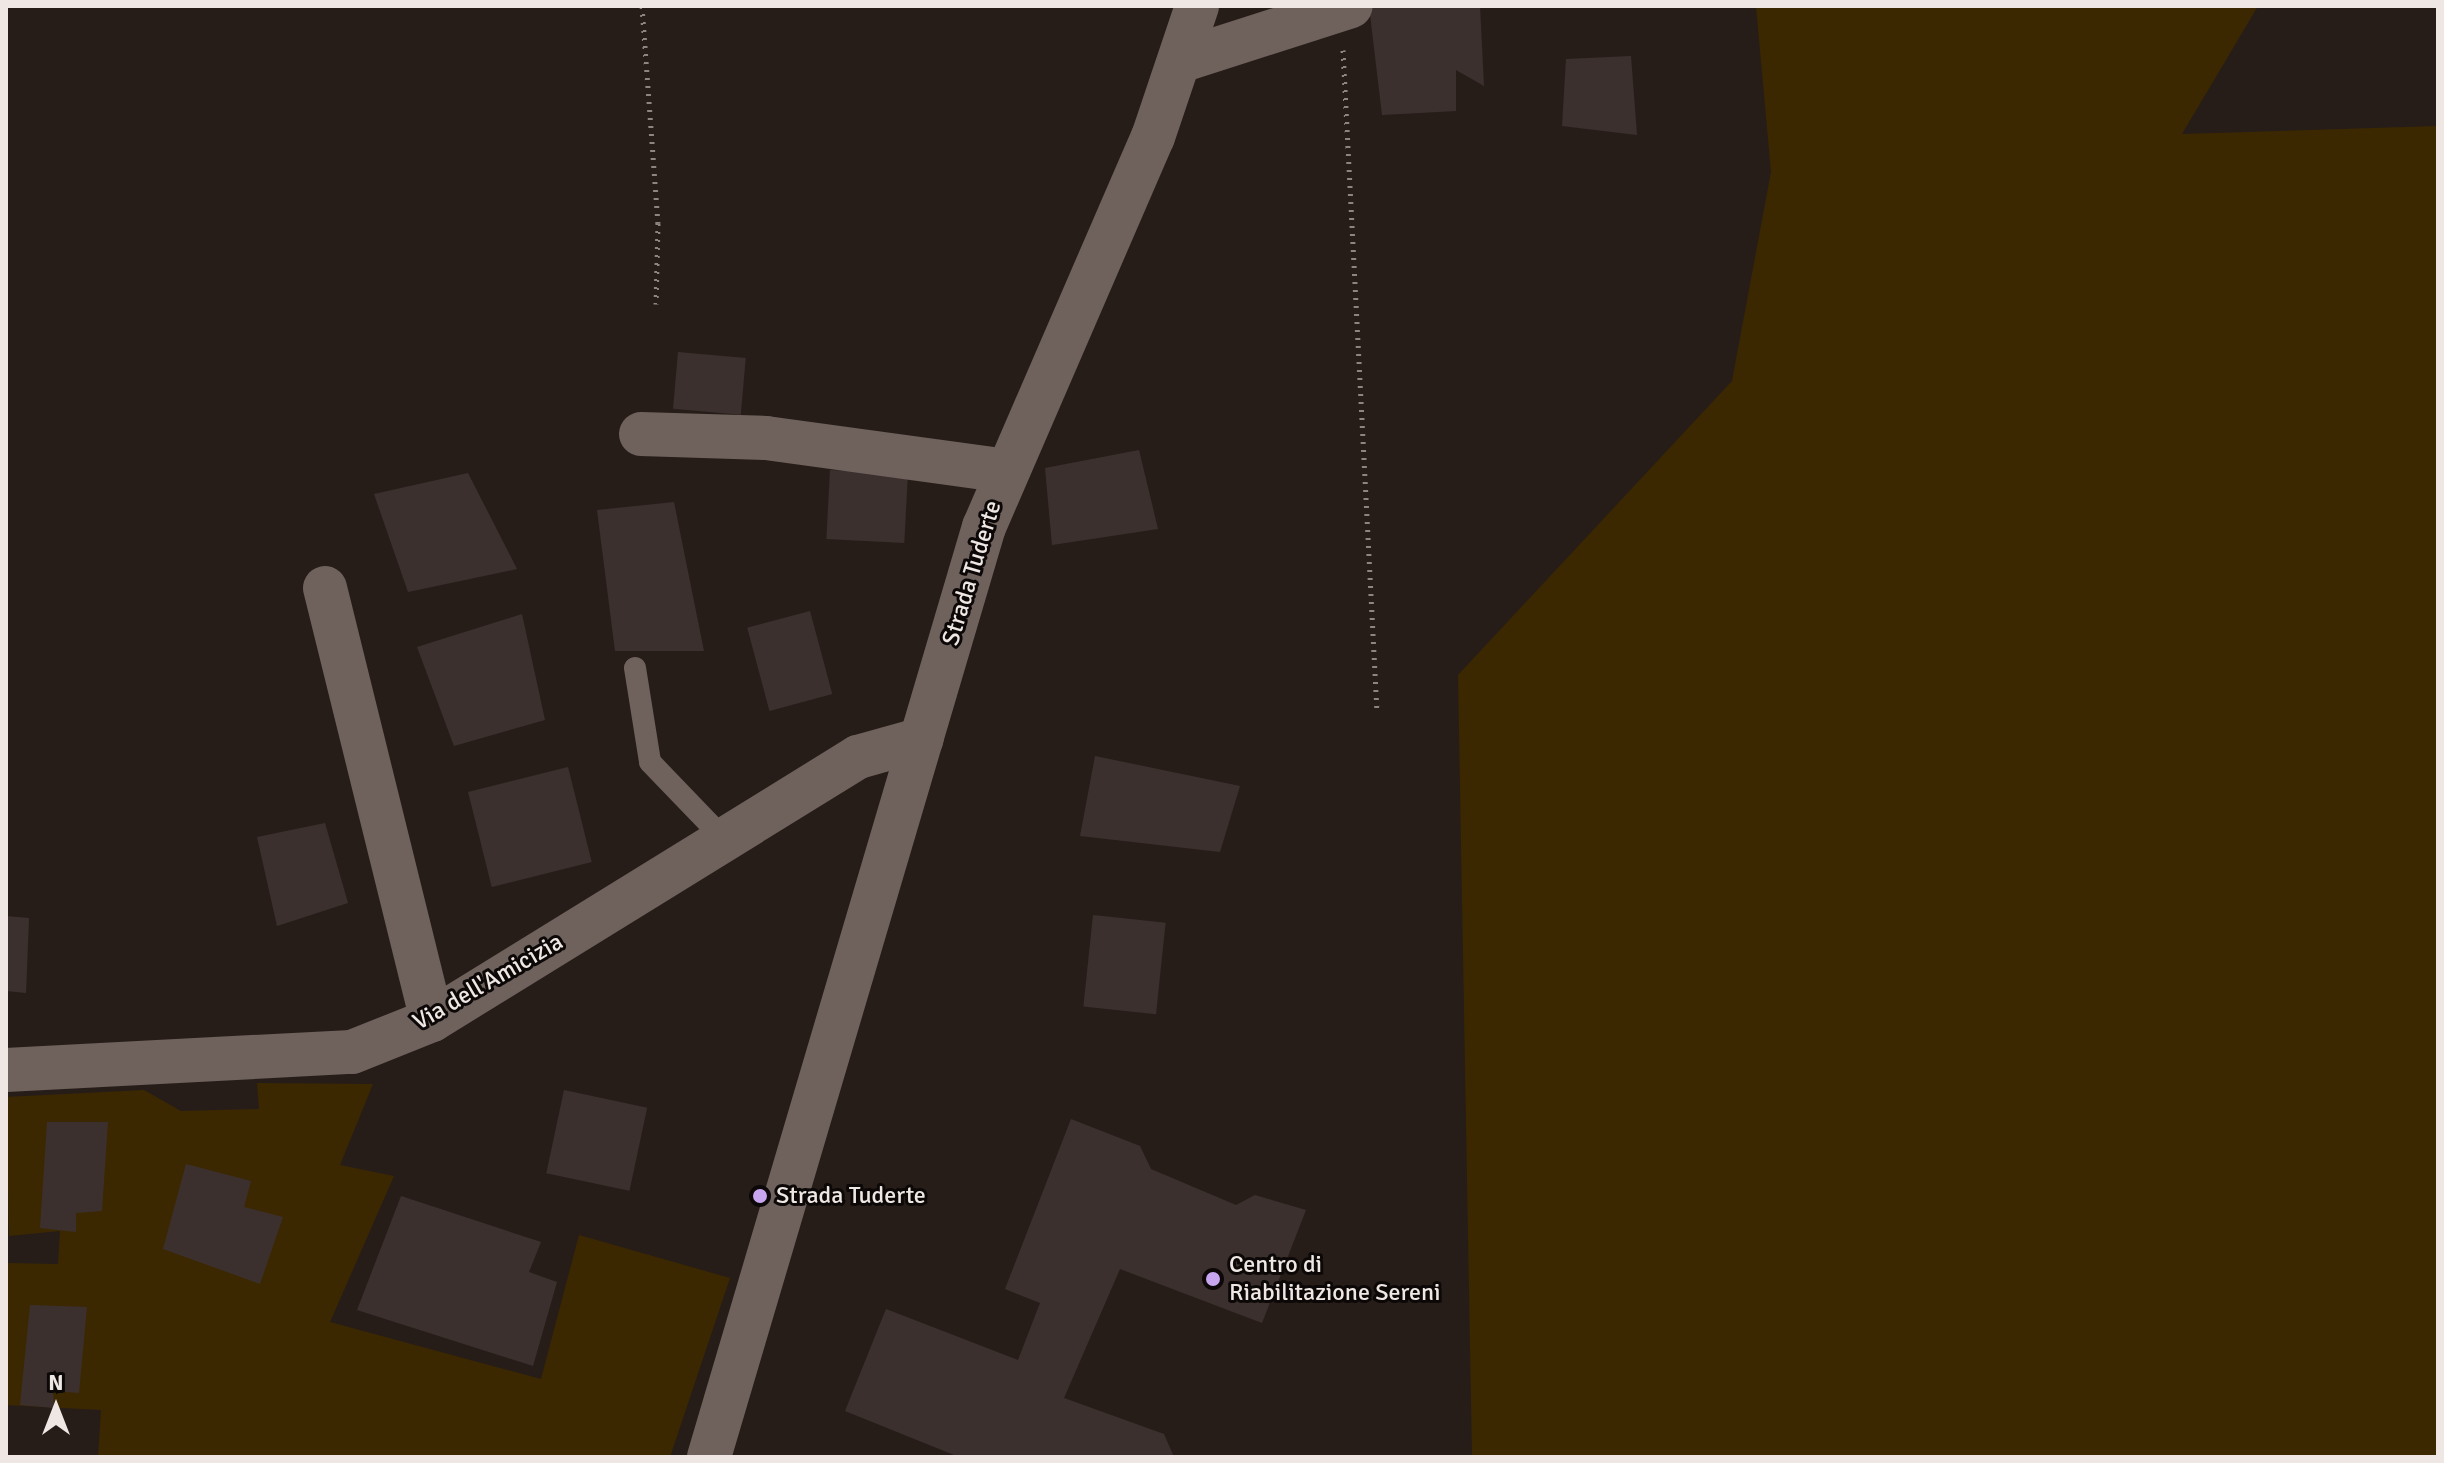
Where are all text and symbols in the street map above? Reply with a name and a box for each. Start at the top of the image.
street label: Strada Tuderte [936,497,1008,649]
street label: Via dell'Amicizia [408,927,568,1037]
place label: Strada Tuderte [776,1182,926,1210]
marker: Strada Tuderte [751,1187,769,1205]
place label: Centro di Riabilitazione Sereni [1229,1251,1441,1307]
marker: Centro di Riabilitazione Sereni [1204,1270,1222,1288]
north arrow [16,1367,96,1447]
text: N [48,1369,64,1396]

